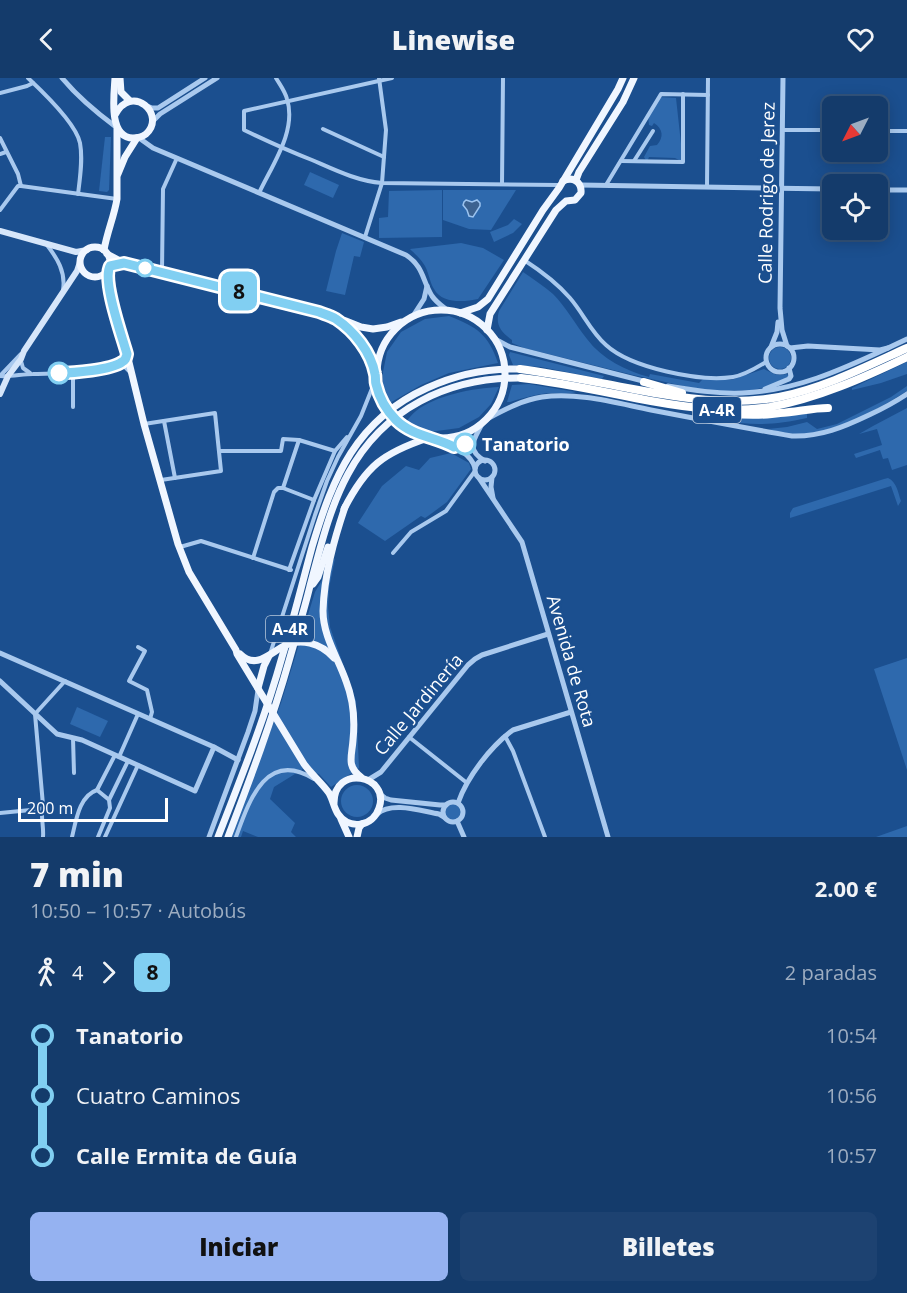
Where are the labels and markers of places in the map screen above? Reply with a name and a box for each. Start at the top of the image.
unlabelled marker [136,259,154,277]
unlabelled marker [48,362,70,384]
place label: Tanatorio [482,432,570,456]
marker: Tanatorio [454,433,476,455]

